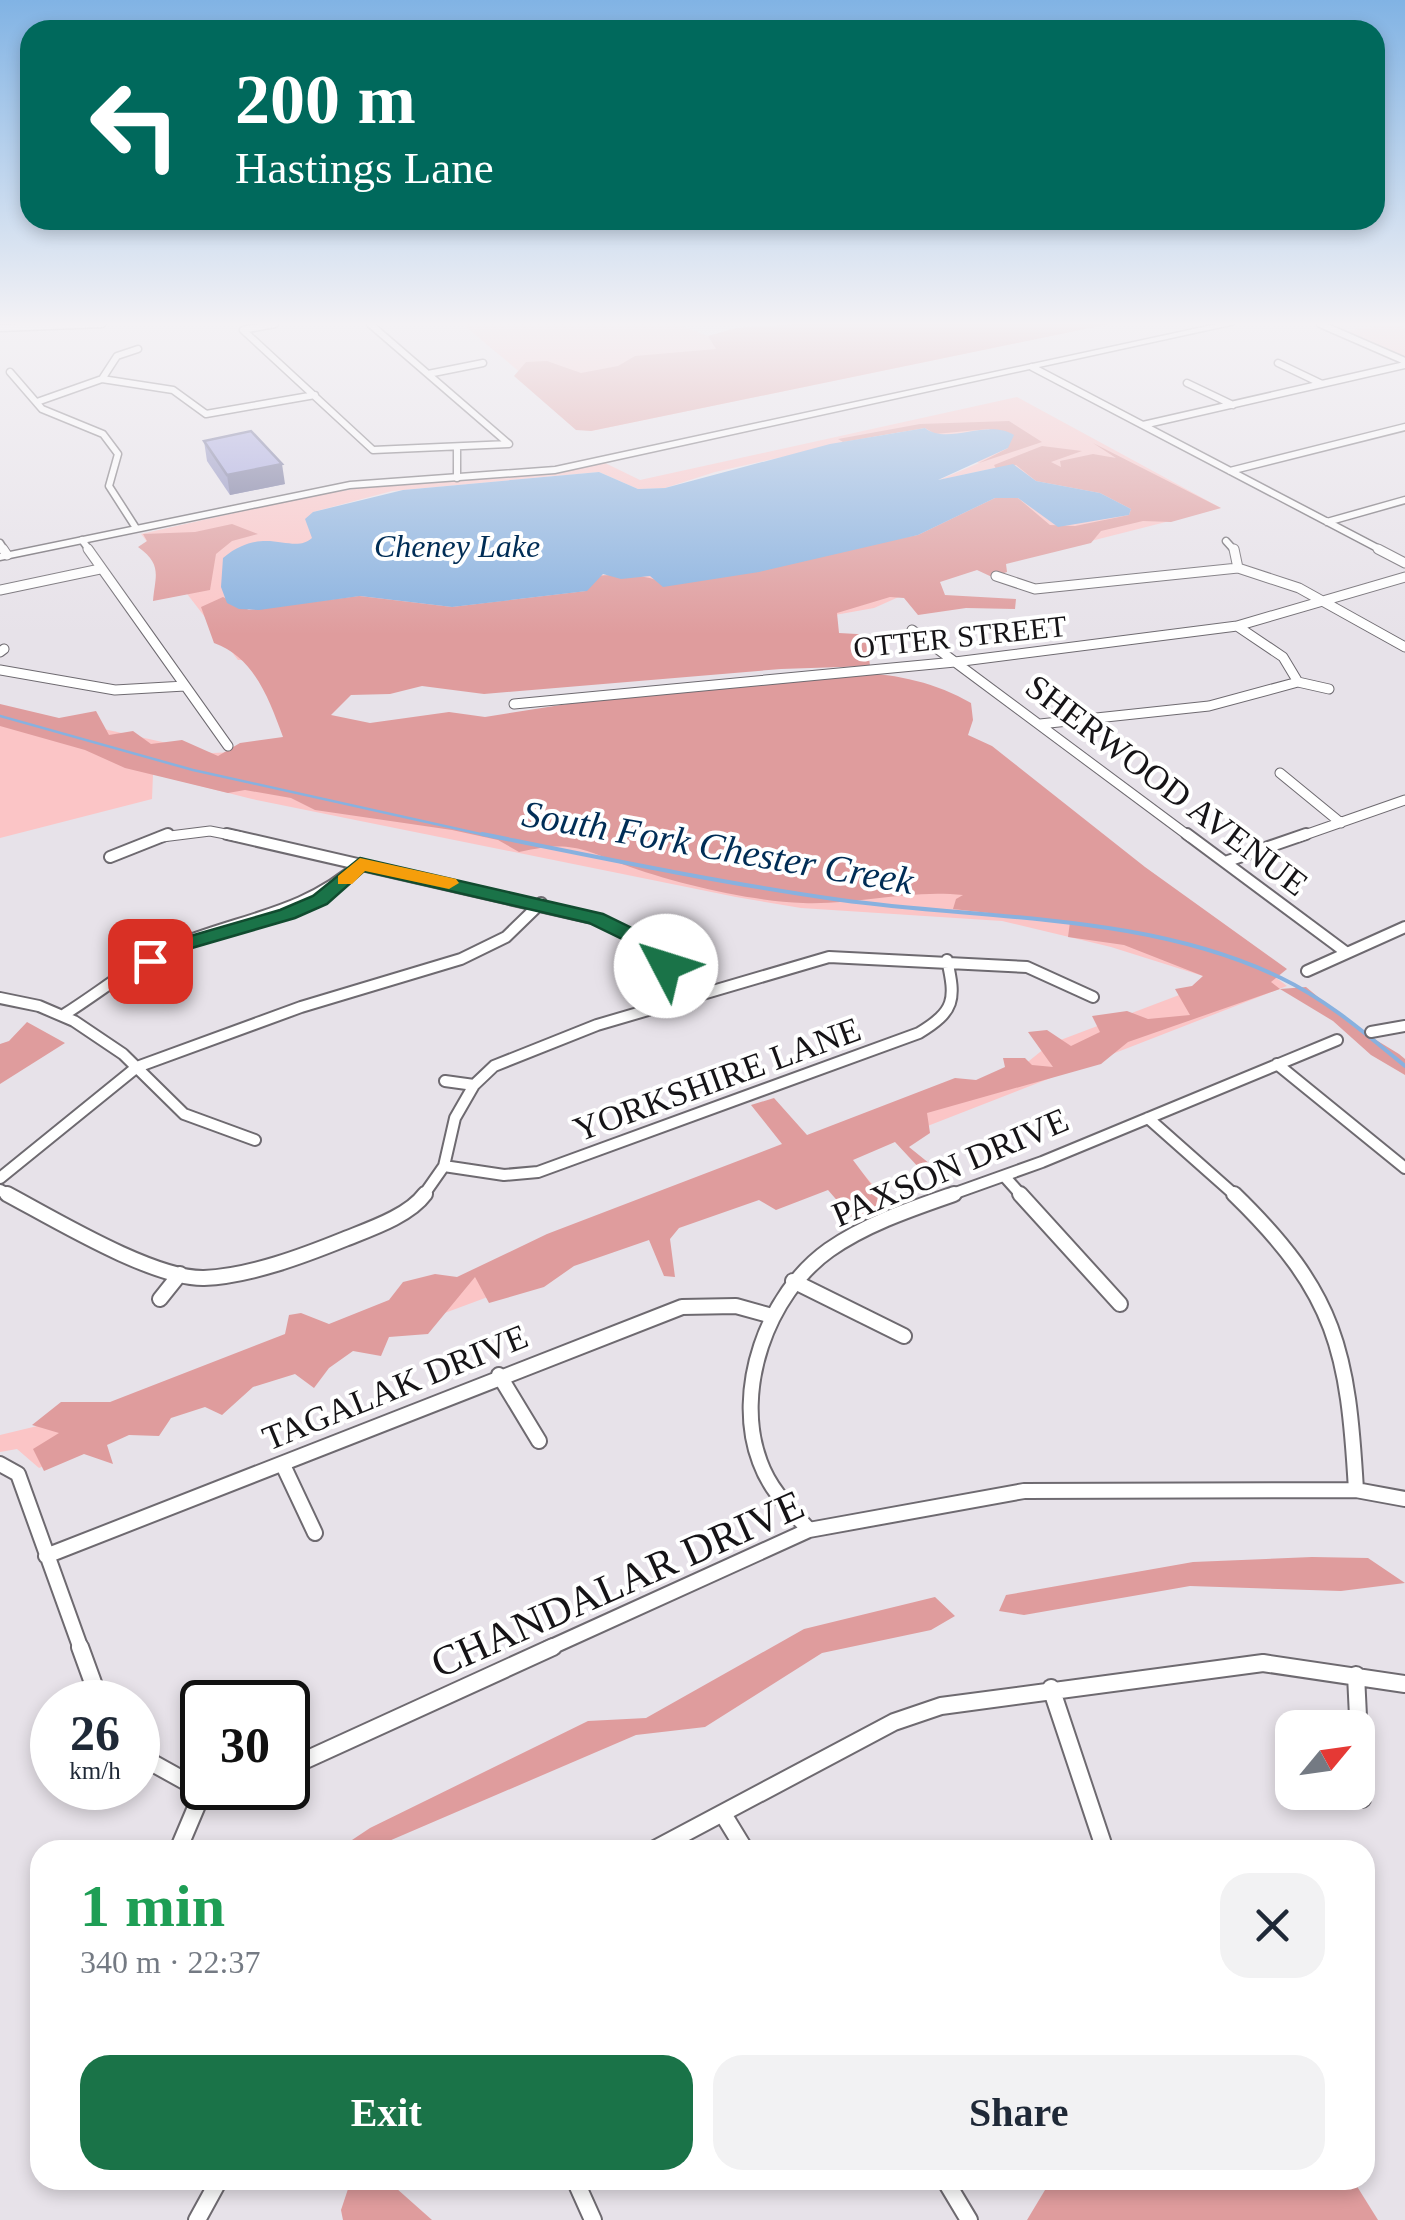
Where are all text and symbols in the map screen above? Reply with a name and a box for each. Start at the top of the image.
icon: left [70,60,200,190]
text: 200 m [235,61,416,138]
text: Hastings Lane [235,143,494,193]
water label: Cheney Lake [374,528,540,564]
street label: OTTER STREET [852,609,1068,664]
street label: SHERWOOD AVENUE [1018,667,1315,904]
water label: South Fork Chester Creek [519,792,918,902]
position arrow [614,914,718,1018]
pin [108,919,193,1004]
icon: arrive [123,934,178,989]
street label: YORKSHIRE LANE [568,1009,866,1150]
street label: PAXSON DRIVE [826,1100,1074,1235]
street label: TAGALAK DRIVE [257,1317,533,1458]
street label: CHANDALAR DRIVE [424,1481,811,1687]
speed limit sign: 30 [180,1680,310,1810]
text: 26 [70,1705,120,1761]
north arrow [1275,1710,1375,1810]
map controls [1275,1710,1375,1810]
text: km/h [69,1757,121,1784]
text: 1 min [80,1873,225,1939]
button: close [1220,1873,1325,1978]
text: 340 m · 22:37 [80,1944,260,1980]
button: Exit [80,2055,693,2170]
button: Share [713,2055,1325,2170]

